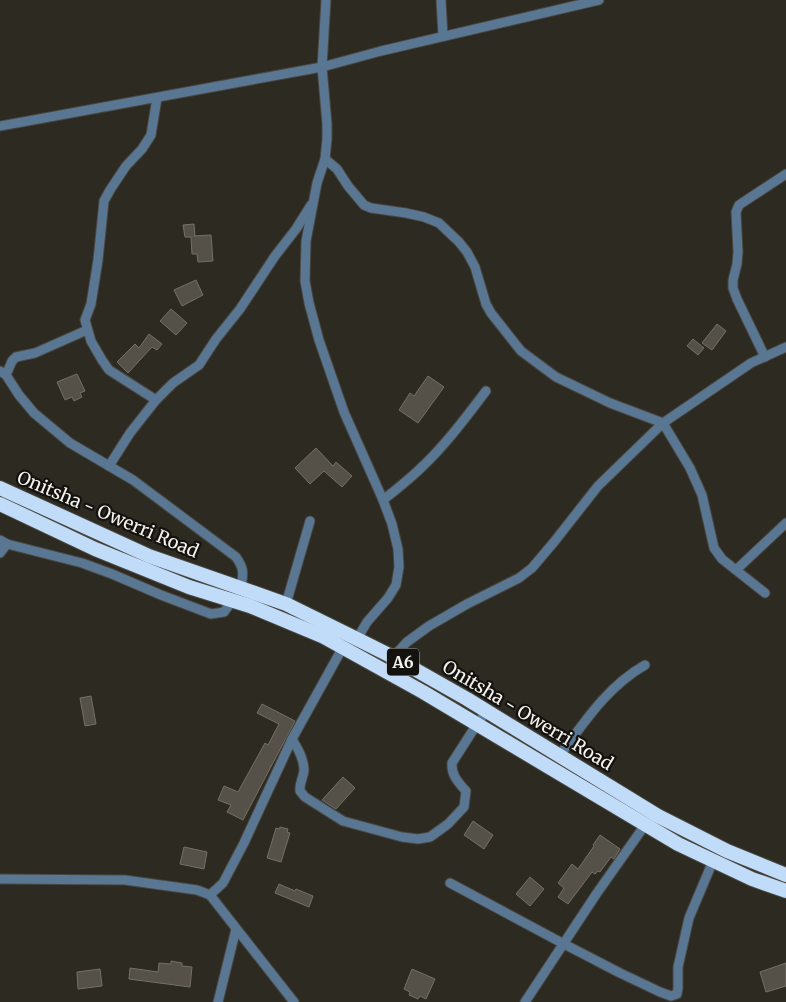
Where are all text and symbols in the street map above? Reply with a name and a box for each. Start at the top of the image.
street label: Onitsha - Owerri Road [14,465,202,563]
road number: A6 [387,649,419,676]
street label: Onitsha - Owerri Road [439,655,618,775]

